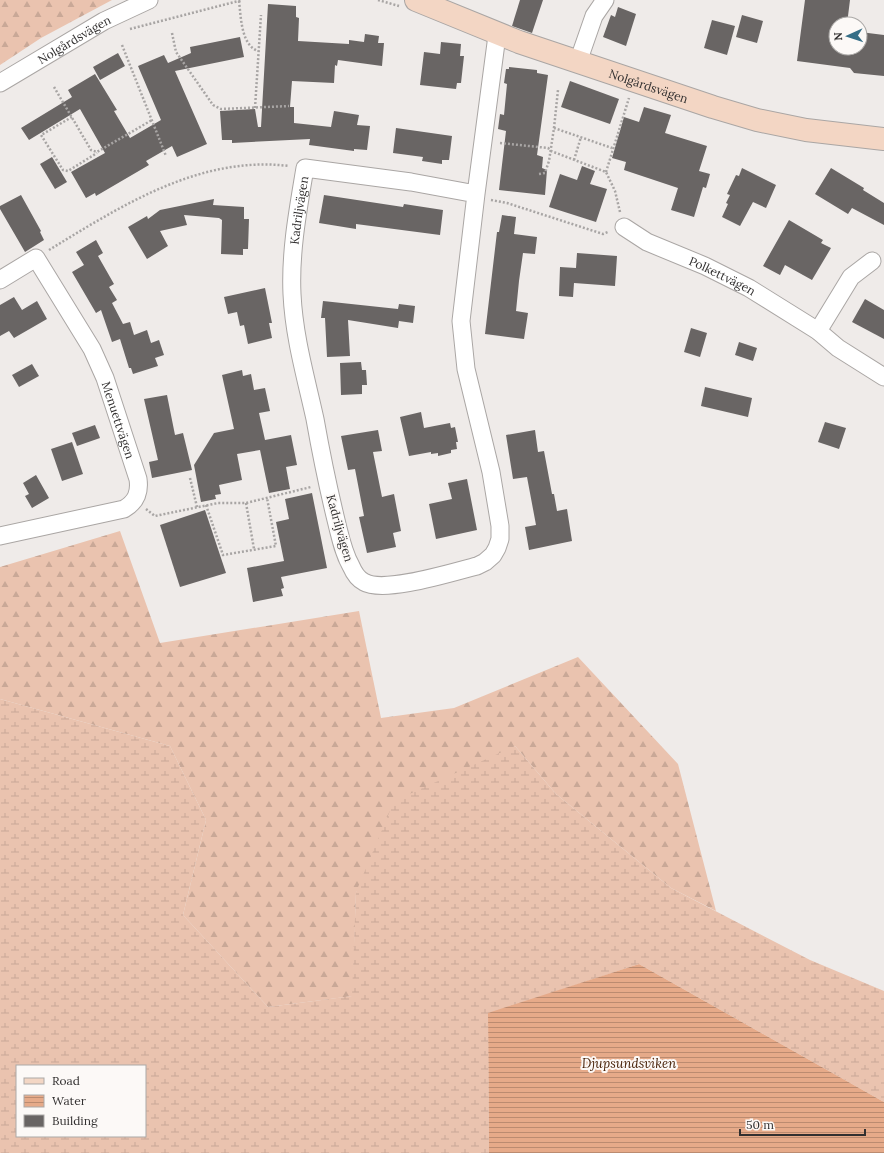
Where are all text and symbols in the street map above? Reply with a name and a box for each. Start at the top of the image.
street label: Nolgårdsvägen [35,12,113,67]
north arrow [828,16,868,56]
text: N [831,31,845,41]
street label: Nolgårdsvägen [607,65,690,106]
street label: Kadriljvägen [286,175,311,245]
street label: Polkettvägen [687,253,759,298]
street label: Menuettvägen [99,379,138,461]
street label: Kadriljvägen [323,493,357,563]
water label: Djupsundsviken [582,1055,676,1072]
legend [16,1065,146,1137]
text: Road [52,1073,80,1088]
text: Water [52,1093,87,1108]
scale bar [740,1111,865,1137]
text: Building [52,1113,98,1128]
text: 50 m [746,1117,774,1132]

